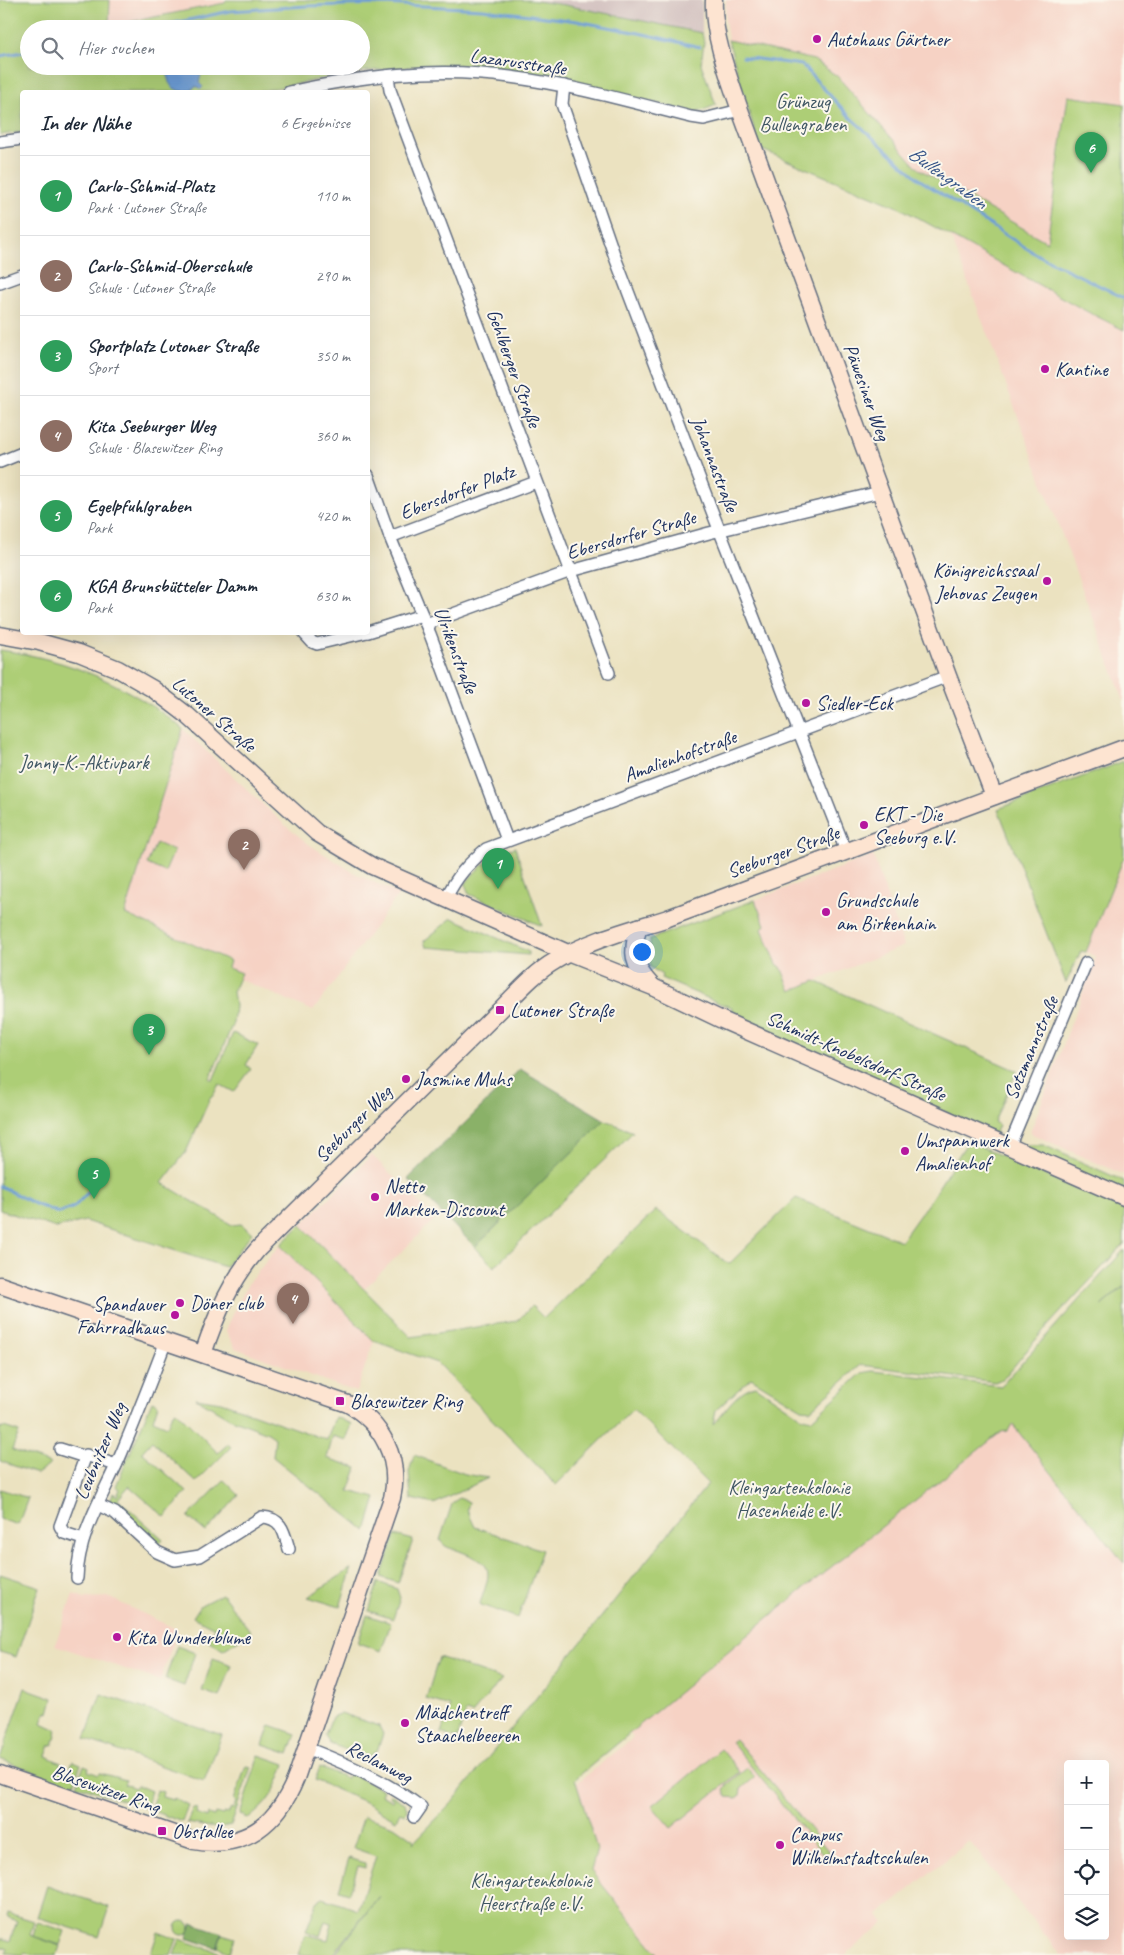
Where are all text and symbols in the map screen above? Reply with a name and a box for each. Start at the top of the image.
search box [20,20,370,75]
place label: Autohaus Gärtner [827,27,951,52]
marker: Autohaus Gärtner [811,33,823,45]
icon: search [38,34,66,62]
text: Hier suchen [78,36,154,60]
street label: Lazarusstraße [468,43,569,81]
park label: Grünzug Bullengraben [760,89,847,137]
text: In der Nähe [40,110,130,136]
text: 6 Ergebnisse [281,113,350,133]
pin: 6 [1075,132,1107,173]
water label: Bullengraben [903,140,994,215]
text: Carlo-Schmid-Platz [87,174,214,198]
text: 1 [52,186,60,206]
text: 110 m [316,186,350,206]
text: Park · Lutoner Straße [87,198,206,218]
text: Carlo-Schmid-Oberschule [87,254,251,278]
text: 2 [52,266,60,286]
text: 290 m [316,266,350,286]
text: Schule · Lutoner Straße [87,278,215,298]
street label: Gehlberger Straße [481,305,547,432]
text: Sportplatz Lutoner Straße [87,334,258,358]
street label: Päwesiner Weg [838,340,897,446]
text: 3 [52,346,60,366]
text: 350 m [316,346,350,366]
place label: Kantine [1055,357,1109,382]
text: Sport [87,358,118,378]
marker: Kantine [1039,363,1051,375]
street label: Johannastraße [685,412,745,517]
text: Kita Seeburger Weg [87,414,215,438]
text: 4 [52,426,60,446]
text: 360 m [316,426,350,446]
text: Schule · Blasewitzer Ring [87,438,222,458]
street label: Ebersdorfer Platz [396,458,520,525]
text: Egelpfuhlgraben [87,494,191,518]
street label: Ebersdorfer Straße [564,504,700,565]
text: 5 [53,506,59,526]
text: 420 m [316,506,350,526]
text: Park [87,518,112,538]
place label: Königreichssaal Jehovas Zeugen [933,558,1041,606]
text: KGA Brunsbütteler Damm [87,574,257,598]
marker: Königreichssaal Jehovas Zeugen [1041,575,1053,587]
text: 6 [52,586,60,606]
text: 630 m [316,586,350,606]
text: Park [87,598,112,618]
street label: Ulrikenstraße [428,603,484,698]
street label: Lutoner Straße [167,671,262,758]
place label: Siedler-Eck [816,691,894,716]
marker: Siedler-Eck [800,697,812,709]
street label: Amalienhofstraße [620,724,741,788]
park label: Jonny-K.-Aktivpark [18,750,150,775]
place label: EKT - Die Seeburg e.V. [874,802,956,850]
marker: EKT - Die Seeburg e.V. [858,819,870,831]
street label: Seeburger Straße [724,820,844,884]
pin: 2 [228,829,260,870]
pin: 1 [482,848,514,889]
place label: Grundschule am Birkenhain [836,888,936,936]
marker: Grundschule am Birkenhain [820,906,832,918]
your location [629,939,655,965]
street label: Sotzmannstraße [998,991,1065,1104]
place label: Lutoner Straße [510,998,615,1023]
marker: Lutoner Straße [494,1004,506,1016]
street label: Schmidt-Knobelsdorf-Straße [762,1005,951,1107]
pin: 3 [133,1014,165,1055]
place label: Jasmine Muhs [415,1067,514,1092]
marker: Jasmine Muhs [400,1073,412,1085]
street label: Seeburger Weg [309,1079,398,1168]
place label: Umspannwerk Amalienhof [915,1128,1011,1176]
marker: Umspannwerk Amalienhof [899,1145,911,1157]
pin: 5 [78,1158,110,1199]
place label: Netto Marken-Discount [385,1174,507,1222]
marker: Netto Marken-Discount [369,1191,381,1203]
pin: 4 [277,1283,309,1324]
place label: Döner club [190,1291,264,1316]
place label: Spandauer Fahrradhaus [77,1292,167,1340]
marker: Döner club [174,1297,186,1309]
marker: Spandauer Fahrradhaus [169,1309,181,1321]
place label: Blasewitzer Ring [350,1389,464,1414]
marker: Blasewitzer Ring [334,1395,346,1407]
street label: Leubnitzer Weg [68,1397,132,1503]
park label: Kleingartenkolonie Hasenheide e.V. [728,1475,851,1523]
place label: Kita Wunderblume [127,1625,251,1650]
marker: Kita Wunderblume [111,1631,123,1643]
place label: Mädchentreff Staachelbeeren [415,1700,520,1748]
marker: Mädchentreff Staachelbeeren [399,1717,411,1729]
street label: Reclamweg [342,1735,418,1790]
street label: Blasewitzer Ring [49,1759,165,1820]
map controls [1064,1760,1109,1940]
button: + [1064,1760,1109,1805]
button: − [1064,1805,1109,1850]
place label: Obstallee [172,1819,234,1844]
place label: Campus Wilhelmstadtschulen [790,1822,929,1870]
marker: Obstallee [156,1825,168,1837]
marker: Campus Wilhelmstadtschulen [774,1839,786,1851]
button: locate [1064,1850,1109,1895]
park label: Kleingartenkolonie Heerstraße e.V. [470,1868,593,1916]
button: layers [1064,1895,1109,1940]

